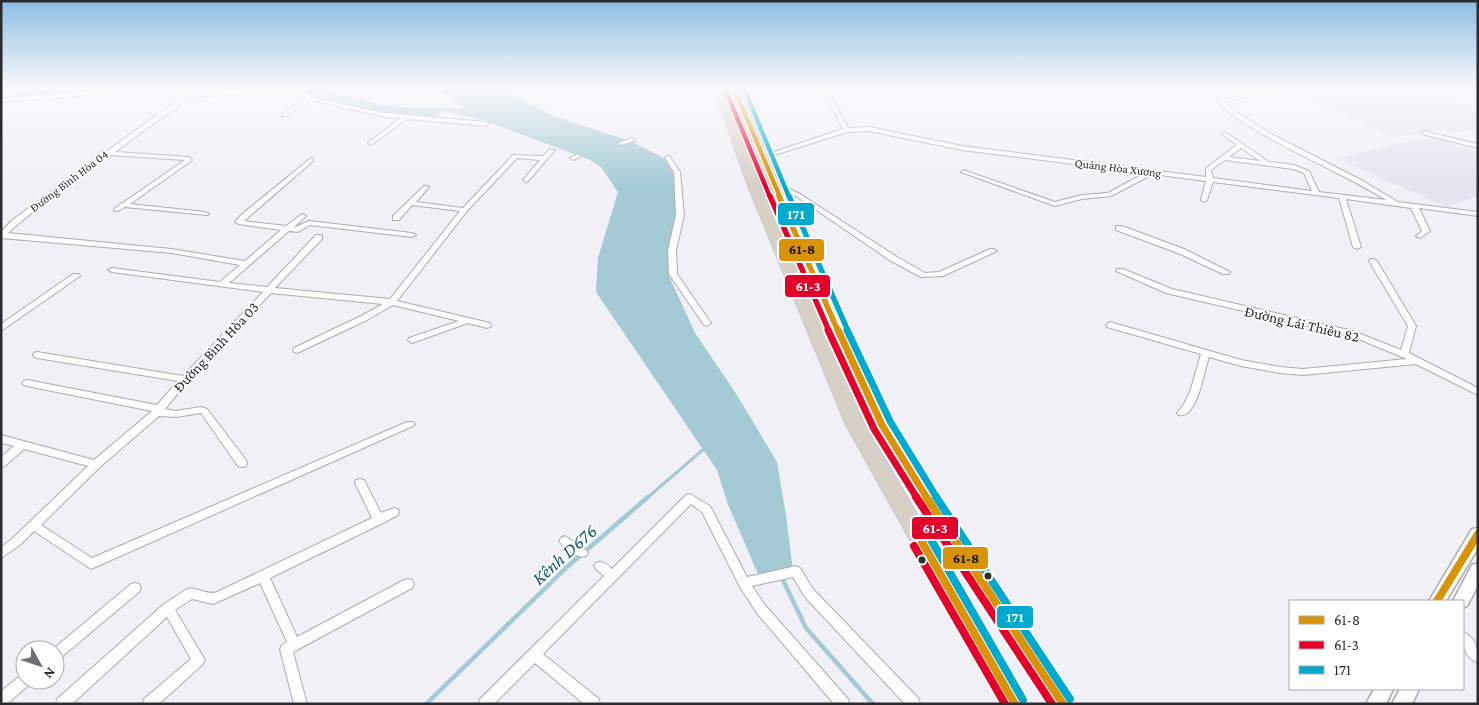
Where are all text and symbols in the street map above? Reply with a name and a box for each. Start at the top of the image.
street label: Đường Bình Hòa 04 [27,147,111,215]
street label: Quảng Hòa Xương [1074,156,1162,180]
line badge: 171 [777,202,815,226]
text: 171 [787,206,805,222]
line badge: 61-8 [778,238,825,262]
text: 61-8 [789,241,815,257]
line badge: 61-3 [784,274,831,298]
text: 61-3 [796,278,821,294]
street label: Đường Bình Hòa 03 [170,299,263,396]
street label: Đường Lái Thiêu 82 [1243,303,1361,346]
line badge: 61-3 [911,516,959,540]
water label: Kênh D676 [528,520,601,589]
text: 61-3 [923,520,948,536]
line badge: 61-8 [942,546,989,570]
text: 61-8 [953,550,979,566]
unlabelled marker [917,555,927,565]
unlabelled marker [983,571,993,581]
legend [1289,600,1464,690]
line badge: 171 [996,605,1034,629]
text: 171 [1006,609,1024,625]
text: 61-8 [1334,612,1360,628]
text: 61-3 [1334,637,1359,653]
north arrow [15,640,65,690]
text: 171 [1334,662,1351,678]
text: N [40,665,59,683]

